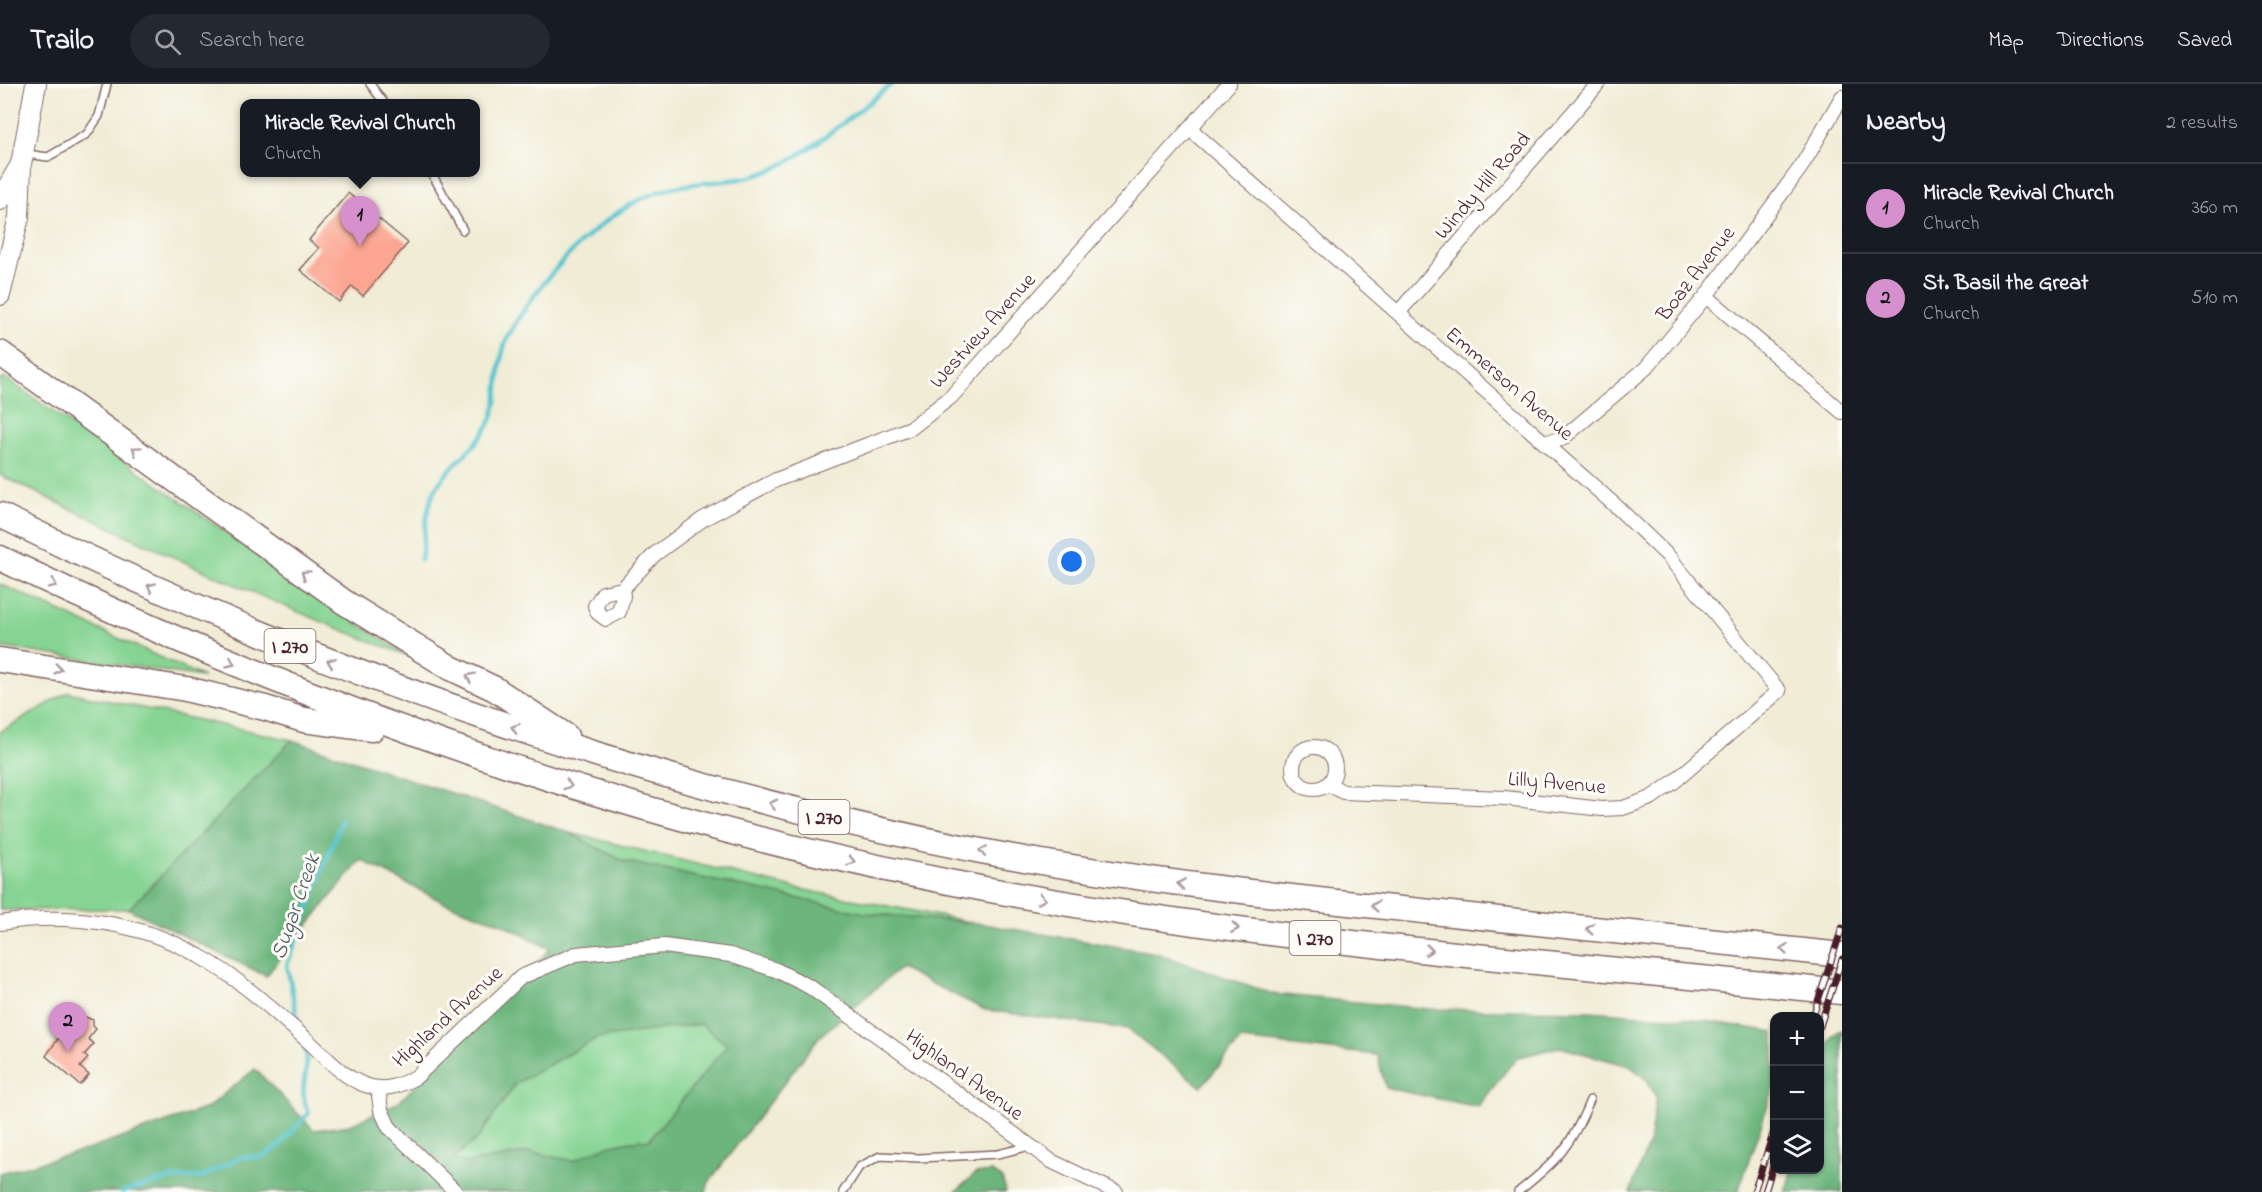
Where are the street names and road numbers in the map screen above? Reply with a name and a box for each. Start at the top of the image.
street label: Windy Hill Road [1428,126,1540,248]
street label: Boaz Avenue [1649,220,1744,329]
street label: Westview Avenue [923,266,1044,396]
street label: Emmerson Avenue [1438,320,1580,449]
road number: I 270 [264,629,316,663]
street label: Lilly Avenue [1506,765,1608,805]
road number: I 270 [798,800,850,834]
road number: I 270 [1290,921,1340,955]
street label: Highland Avenue [386,959,512,1077]
street label: Highland Avenue [897,1022,1030,1131]

